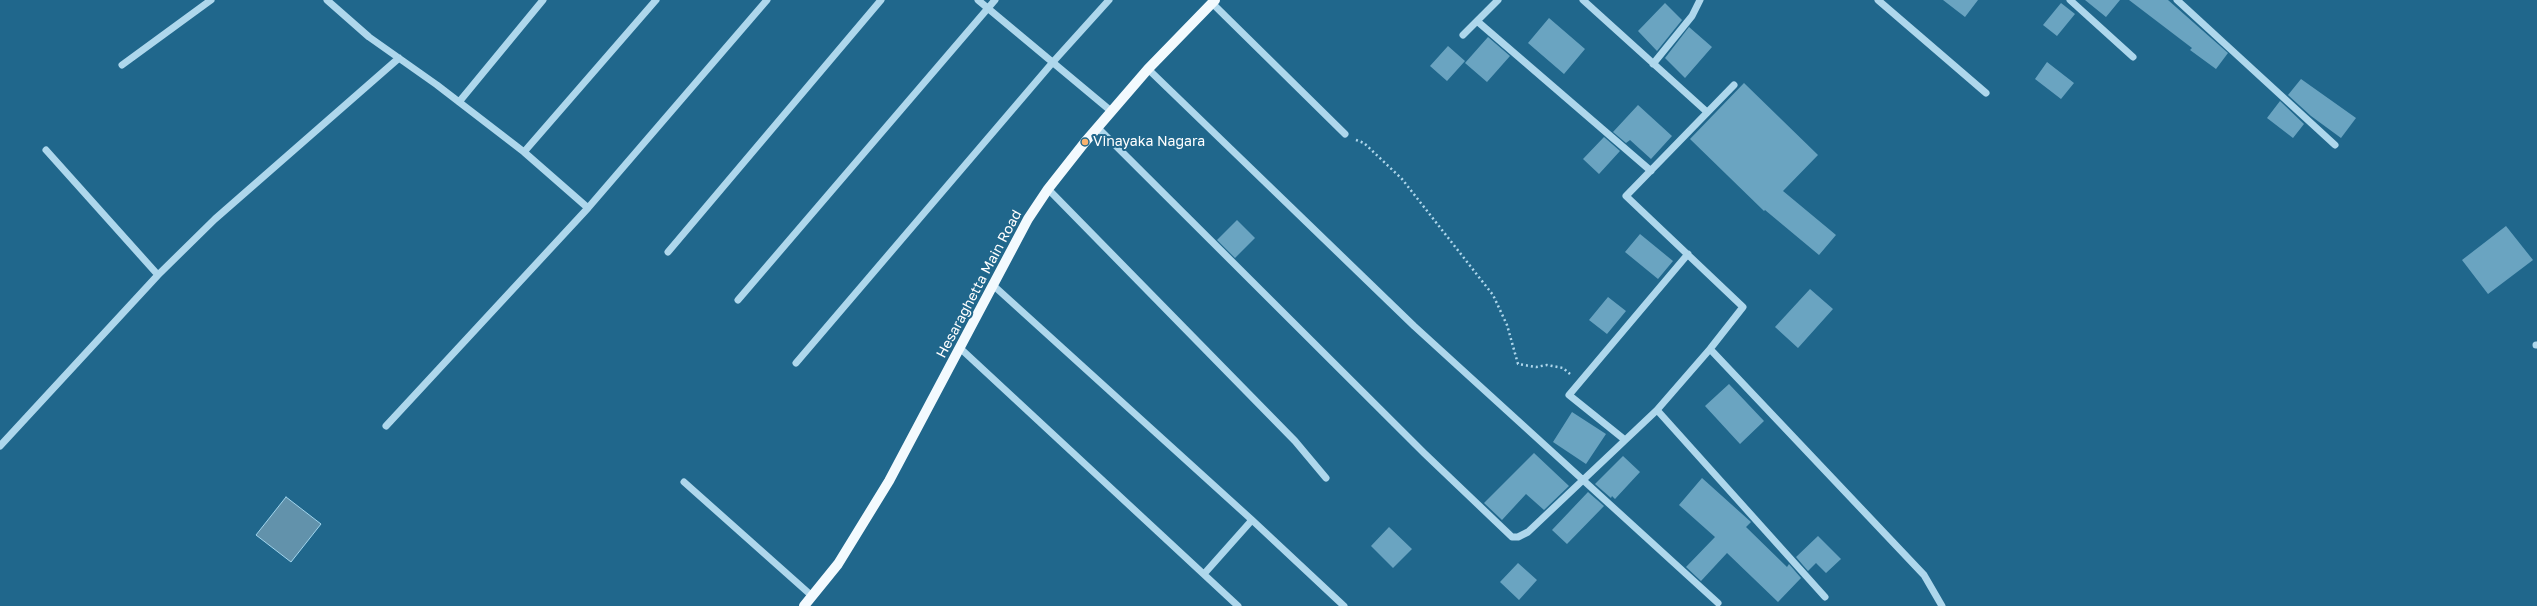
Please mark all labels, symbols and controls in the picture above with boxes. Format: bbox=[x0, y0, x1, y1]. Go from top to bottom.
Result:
place label: Vinayaka Nagara bbox=[1093, 134, 1205, 150]
marker: Vinayaka Nagara bbox=[1080, 137, 1090, 147]
street label: Hesaraghetta Main Road bbox=[933, 207, 1025, 361]

